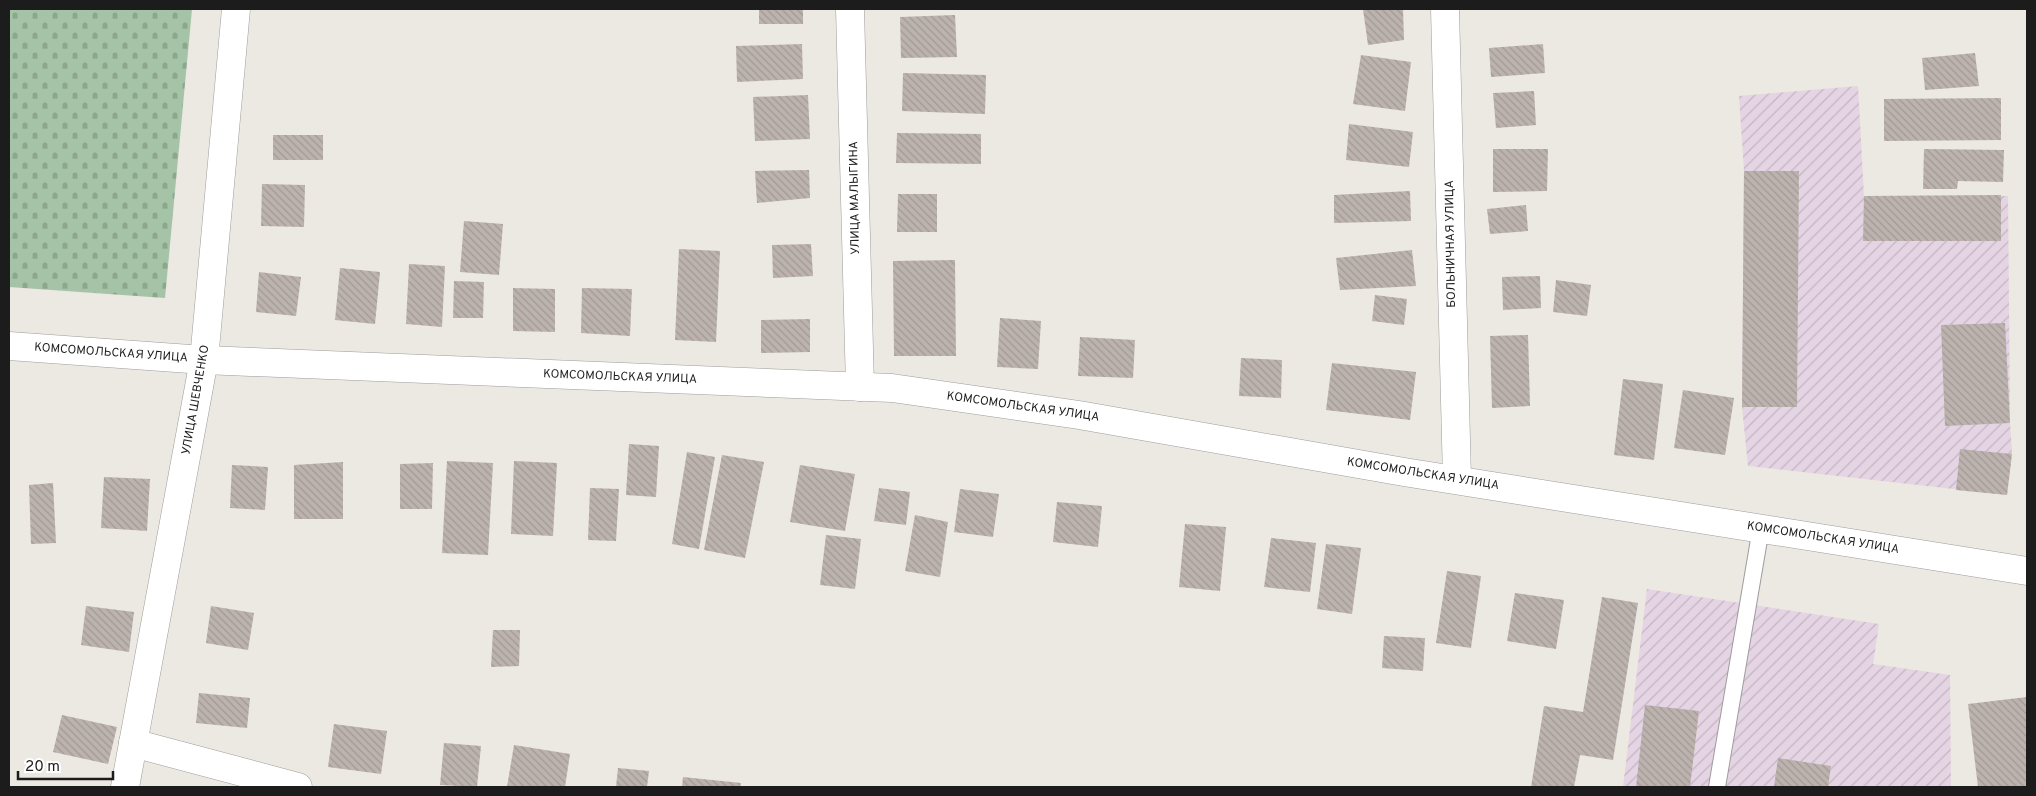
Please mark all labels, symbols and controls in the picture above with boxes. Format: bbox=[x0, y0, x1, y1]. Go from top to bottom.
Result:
street label: УЛИЦА МАЛЫГИНА bbox=[846, 141, 864, 255]
street label: БОЛЬНИЧНАЯ УЛИЦА bbox=[1442, 180, 1460, 308]
street label: КОМСОМОЛЬСКАЯ УЛИЦА bbox=[34, 340, 188, 366]
street label: УЛИЦА ШЕВЧЕНКО bbox=[178, 344, 214, 456]
street label: КОМСОМОЛЬСКАЯ УЛИЦА bbox=[543, 366, 697, 388]
street label: КОМСОМОЛЬСКАЯ УЛИЦА bbox=[946, 388, 1100, 426]
street label: КОМСОМОЛЬСКАЯ УЛИЦА bbox=[1346, 454, 1500, 494]
street label: КОМСОМОЛЬСКАЯ УЛИЦА bbox=[1746, 518, 1900, 558]
scale bar bbox=[18, 748, 112, 780]
text: 20 m bbox=[25, 758, 60, 777]

